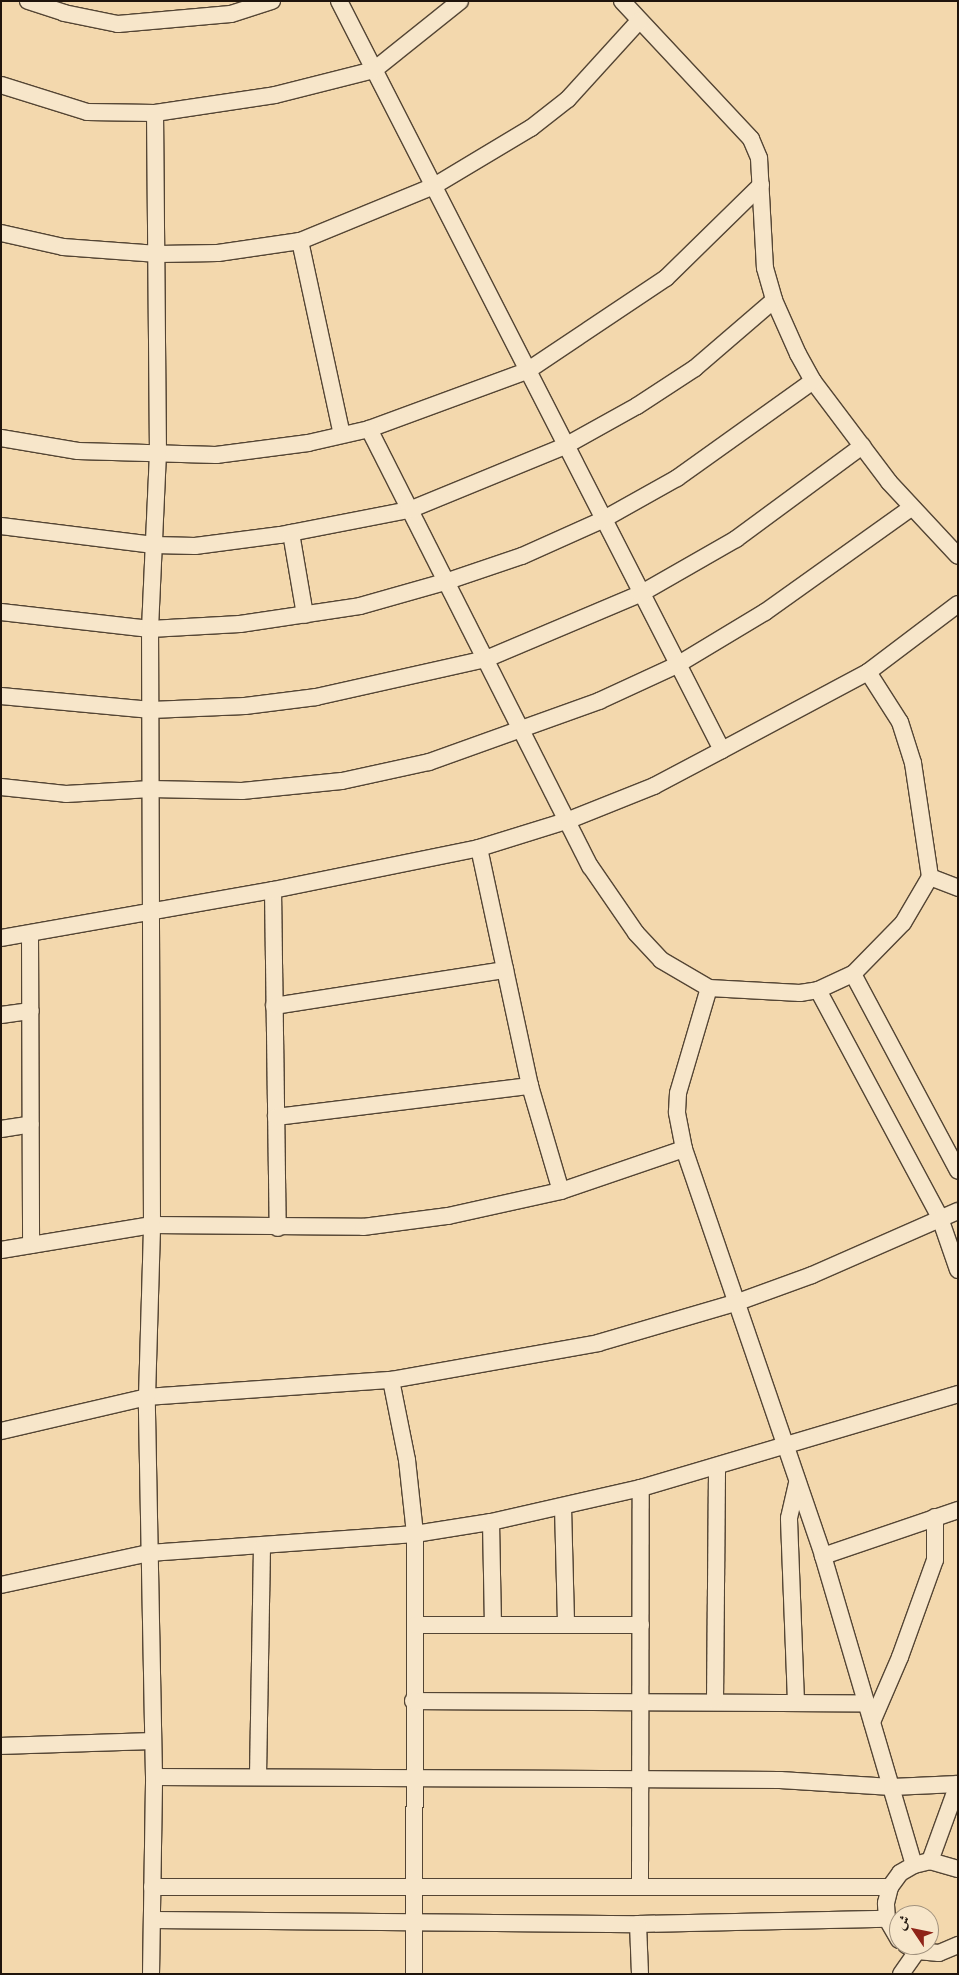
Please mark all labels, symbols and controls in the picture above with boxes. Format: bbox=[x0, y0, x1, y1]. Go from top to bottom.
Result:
north arrow bbox=[889, 1905, 939, 1955]
text: ش bbox=[891, 1911, 914, 1933]

